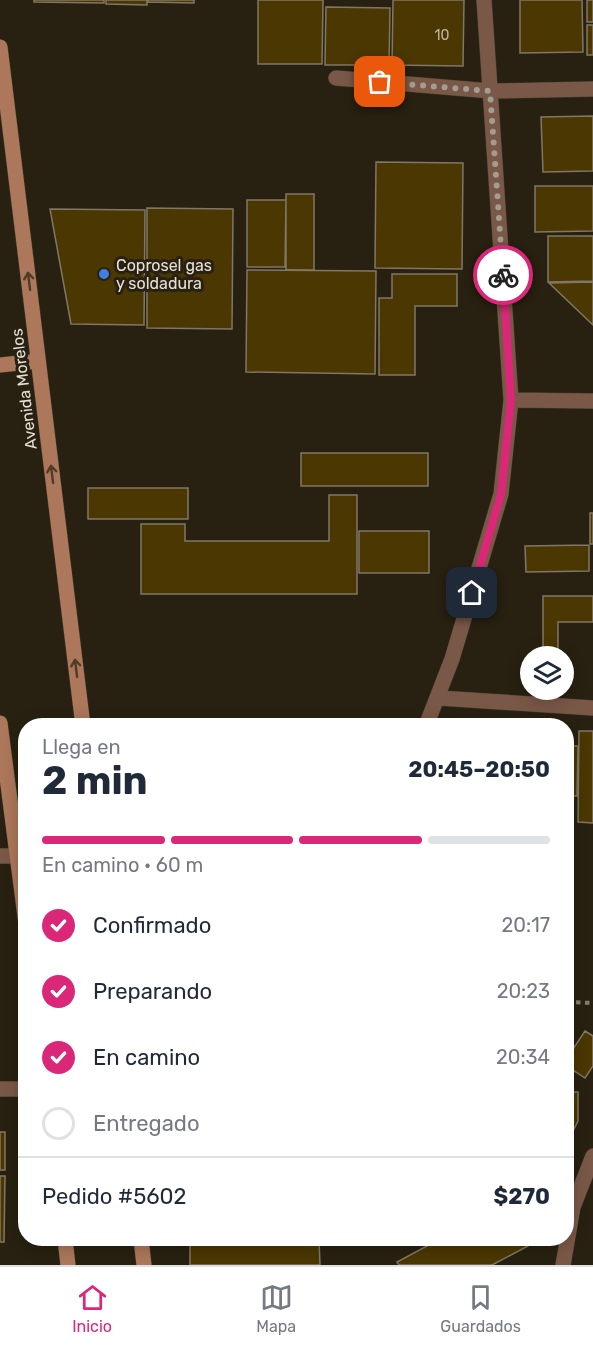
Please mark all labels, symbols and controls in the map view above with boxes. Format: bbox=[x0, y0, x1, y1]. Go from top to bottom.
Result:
house number: 10 bbox=[435, 27, 450, 44]
pin bbox=[354, 56, 405, 107]
icon: bag bbox=[363, 65, 396, 98]
courier bbox=[473, 245, 533, 305]
place label: Coprosel gas y soldadura bbox=[116, 256, 212, 293]
icon: bike bbox=[487, 259, 520, 292]
marker: Coprosel gas y soldadura bbox=[97, 267, 111, 281]
one-way arrow bbox=[23, 271, 34, 291]
street label: Avenida Morelos bbox=[7, 327, 41, 451]
one-way arrow bbox=[47, 465, 58, 485]
pin bbox=[446, 567, 497, 618]
icon: home bbox=[455, 576, 488, 609]
map controls bbox=[520, 646, 574, 700]
button: layers bbox=[520, 646, 574, 700]
one-way arrow bbox=[70, 659, 81, 678]
text: Llega en bbox=[42, 735, 121, 759]
text: 20:45–20:50 bbox=[408, 756, 550, 783]
text: 2 min bbox=[42, 758, 148, 804]
text: En camino · 60 m bbox=[42, 853, 203, 877]
icon: check bbox=[42, 909, 75, 942]
text: Confirmado bbox=[93, 912, 211, 939]
text: 20:17 bbox=[502, 913, 550, 937]
icon: check bbox=[42, 975, 75, 1008]
text: Preparando bbox=[93, 978, 212, 1005]
text: 20:23 bbox=[497, 979, 550, 1003]
icon: check bbox=[42, 1041, 75, 1074]
text: En camino bbox=[93, 1044, 200, 1071]
text: 20:34 bbox=[496, 1045, 550, 1069]
text: Entregado bbox=[93, 1110, 200, 1137]
text: Pedido #5602 bbox=[42, 1183, 186, 1210]
text: $270 bbox=[493, 1183, 550, 1210]
tab: Inicio bbox=[72, 1281, 112, 1336]
tab: Mapa bbox=[256, 1281, 296, 1336]
tab: Guardados bbox=[440, 1281, 521, 1336]

